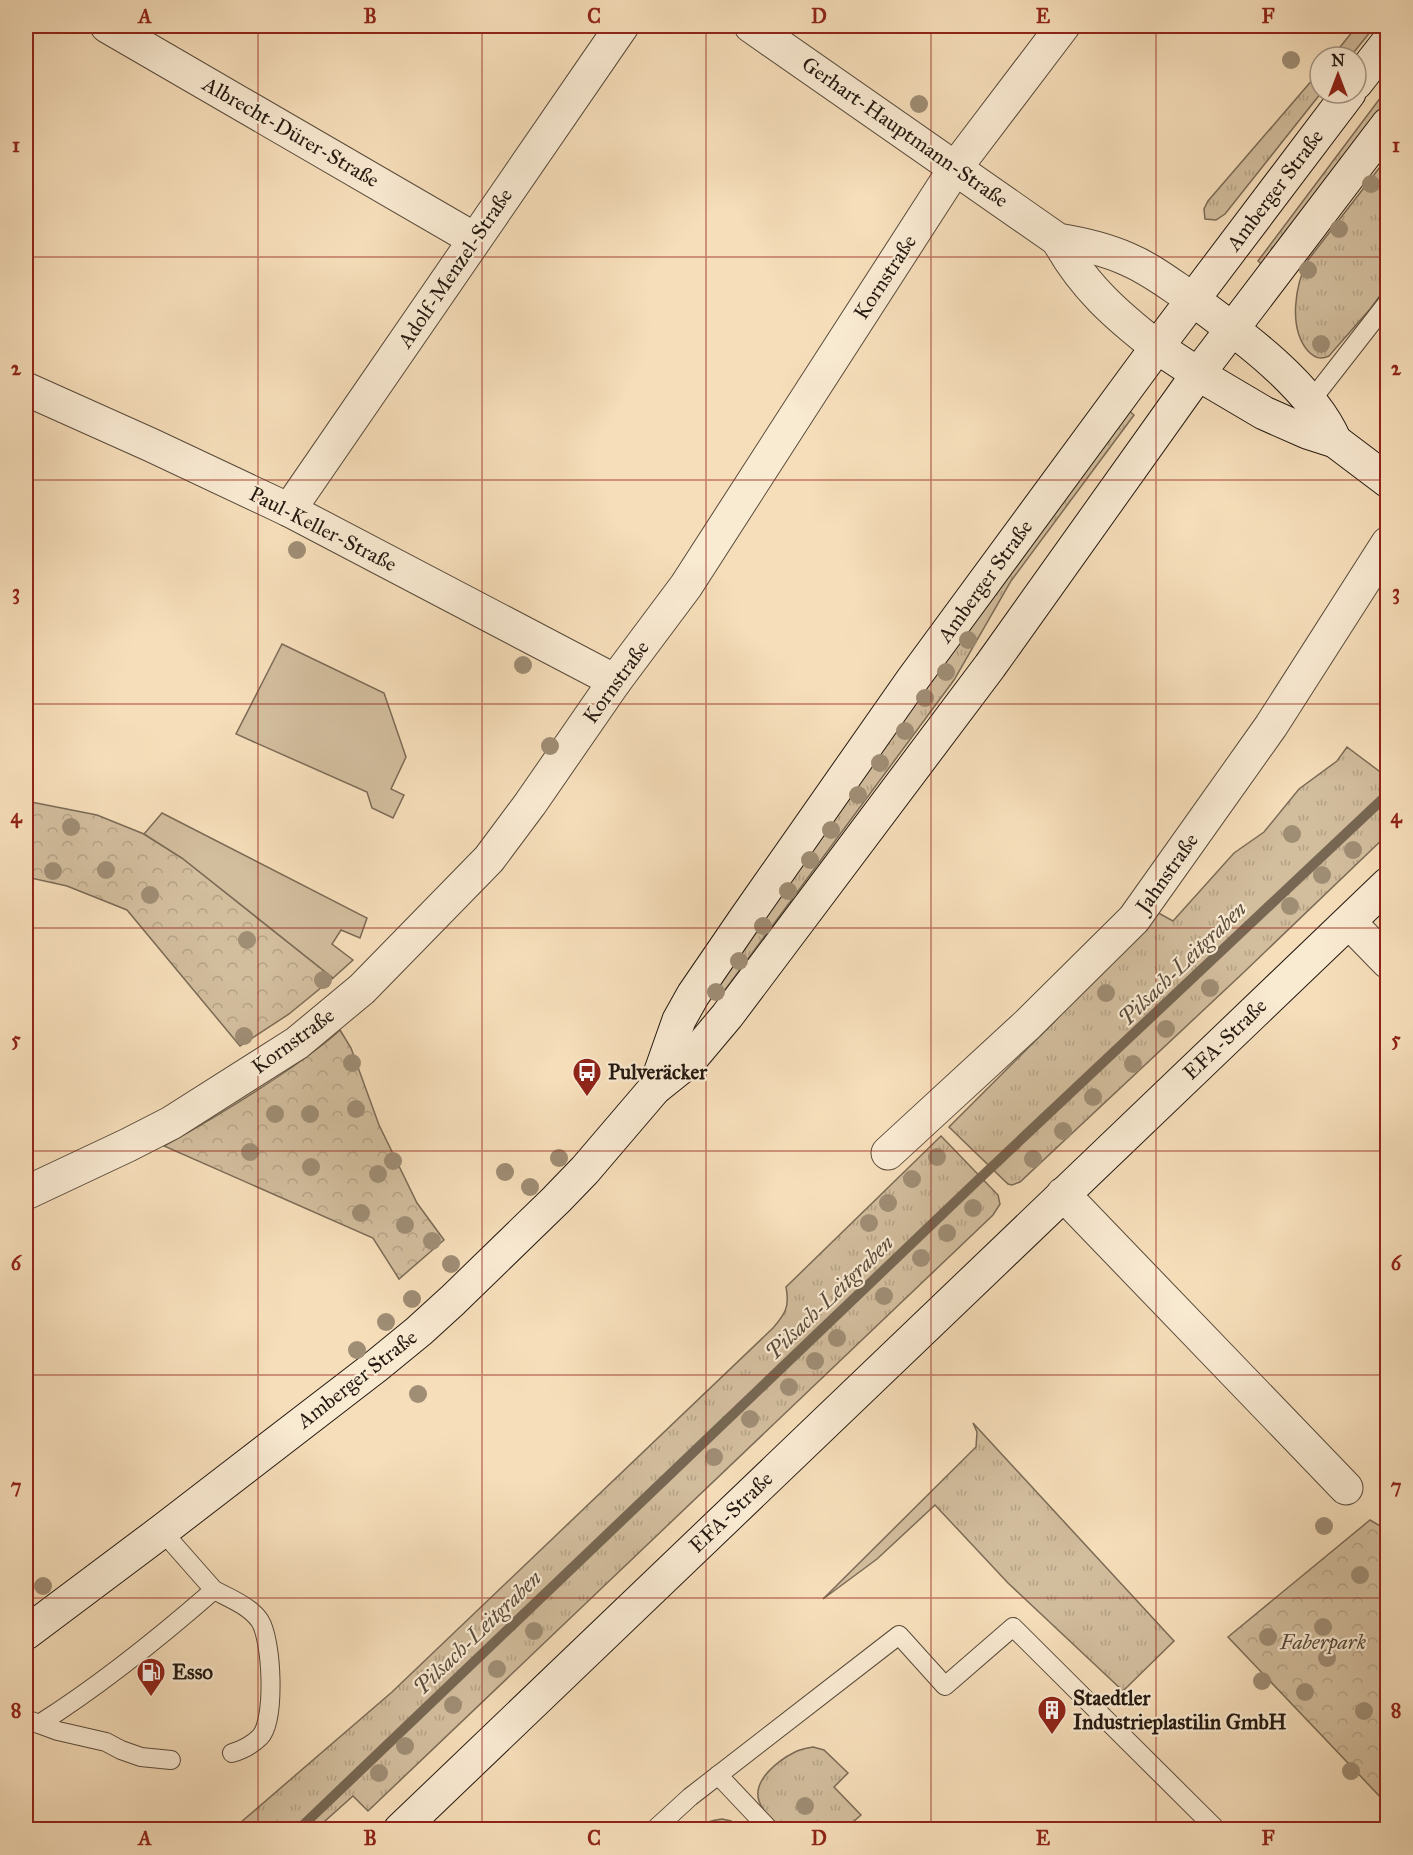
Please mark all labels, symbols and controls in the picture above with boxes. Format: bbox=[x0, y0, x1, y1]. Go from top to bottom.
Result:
text: A bbox=[136, 4, 152, 28]
text: B bbox=[363, 4, 377, 28]
text: C bbox=[587, 4, 601, 28]
text: D bbox=[811, 4, 827, 28]
text: E bbox=[1036, 4, 1051, 28]
text: F bbox=[1261, 4, 1275, 28]
north arrow bbox=[1308, 45, 1368, 105]
street label: Gerhart-Hauptmann-Straße bbox=[797, 51, 1013, 213]
text: N bbox=[1331, 51, 1345, 70]
street label: Albrecht-Dürer-Straße bbox=[197, 70, 384, 193]
street label: Amberger Straße bbox=[1220, 124, 1329, 257]
text: 1 bbox=[12, 133, 20, 157]
text: 1 bbox=[1392, 133, 1400, 157]
street label: Adolf-Menzel-Straße bbox=[391, 183, 518, 354]
street label: Kornstraße bbox=[848, 229, 922, 324]
text: 2 bbox=[11, 356, 22, 380]
text: 2 bbox=[1391, 356, 1402, 380]
street label: Paul-Keller-Straße bbox=[245, 481, 401, 577]
street label: Amberger Straße bbox=[931, 514, 1038, 648]
text: 3 bbox=[12, 580, 20, 605]
text: 3 bbox=[1392, 580, 1400, 605]
street label: Kornstraße bbox=[577, 635, 655, 728]
text: 4 bbox=[10, 804, 22, 829]
text: 4 bbox=[1390, 804, 1402, 829]
street label: Jahnstraße bbox=[1129, 828, 1204, 920]
water label: Pilsach-Leitgraben bbox=[1113, 895, 1252, 1031]
street label: EFA-Straße bbox=[1178, 993, 1272, 1085]
street label: Kornstraße bbox=[247, 1002, 340, 1080]
text: 5 bbox=[11, 1027, 21, 1051]
text: 5 bbox=[1391, 1027, 1401, 1051]
bus stop icon: Pulveräcker bbox=[571, 1056, 603, 1098]
place label: Pulveräcker bbox=[608, 1059, 708, 1085]
water label: Pilsach-Leitgraben bbox=[760, 1229, 899, 1365]
text: 6 bbox=[11, 1251, 23, 1275]
text: 6 bbox=[1391, 1251, 1403, 1275]
street label: Amberger Straße bbox=[291, 1324, 422, 1435]
street label: EFA-Straße bbox=[684, 1466, 778, 1558]
text: 7 bbox=[11, 1474, 22, 1498]
text: 7 bbox=[1391, 1474, 1402, 1498]
water label: Pilsach-Leitgraben bbox=[408, 1564, 547, 1700]
park label: Faberpark bbox=[1279, 1629, 1367, 1655]
fuel station icon: Esso bbox=[135, 1656, 167, 1698]
place label: Esso bbox=[172, 1659, 213, 1685]
place label: Staedtler Industrieplastilin GmbH bbox=[1073, 1685, 1287, 1735]
building icon: Staedtler Industrieplastilin GmbH bbox=[1036, 1694, 1068, 1736]
text: 8 bbox=[11, 1698, 21, 1722]
text: 8 bbox=[1391, 1698, 1401, 1722]
text: A bbox=[136, 1826, 152, 1850]
text: B bbox=[363, 1826, 377, 1850]
text: C bbox=[587, 1826, 601, 1850]
text: D bbox=[811, 1826, 827, 1850]
text: E bbox=[1036, 1826, 1051, 1850]
text: F bbox=[1261, 1826, 1275, 1850]

